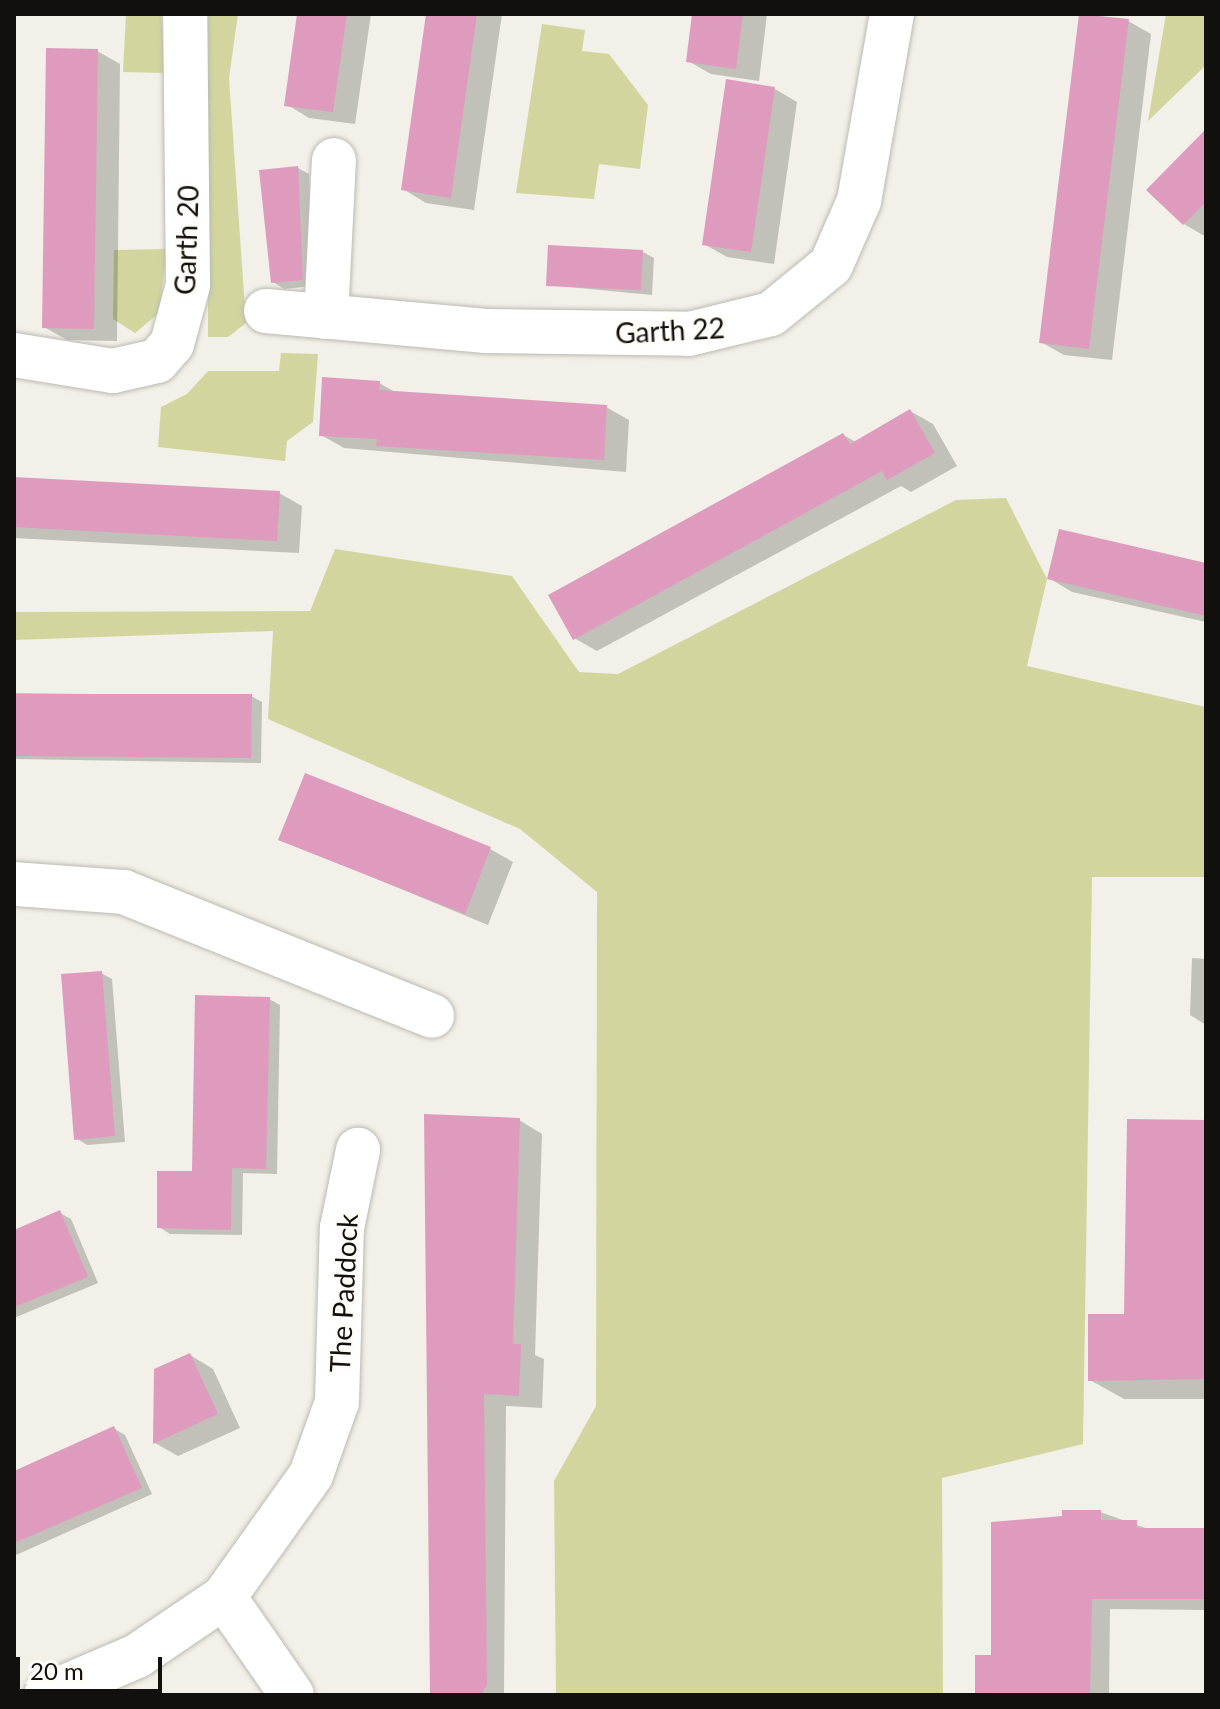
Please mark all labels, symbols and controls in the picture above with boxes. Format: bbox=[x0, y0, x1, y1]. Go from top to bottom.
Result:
street label: Garth 20 bbox=[167, 185, 205, 295]
street label: Garth 22 bbox=[614, 310, 726, 350]
street label: The Paddock bbox=[322, 1213, 364, 1373]
scale bar bbox=[20, 1641, 166, 1691]
text: 20 m bbox=[30, 1656, 84, 1685]

